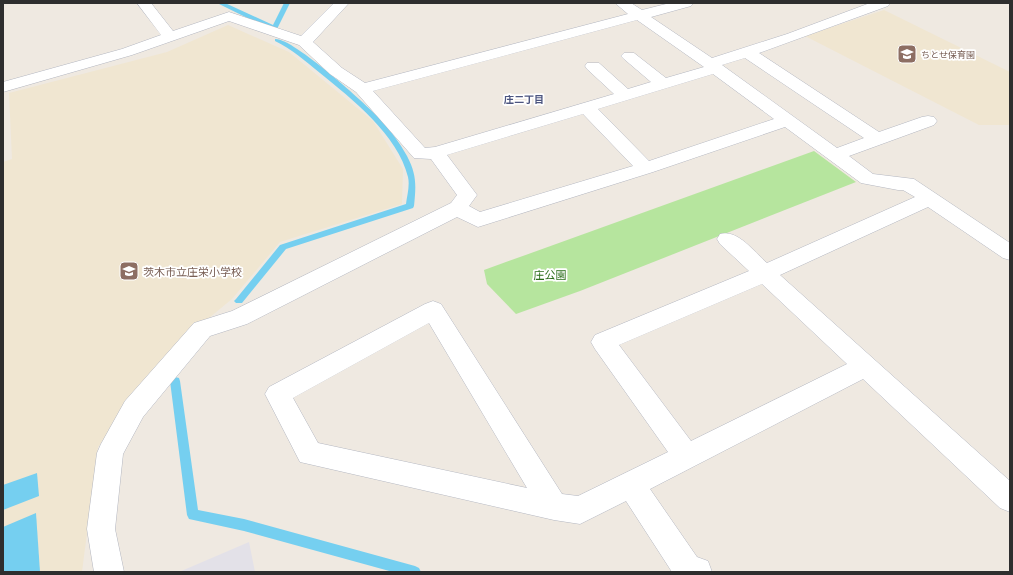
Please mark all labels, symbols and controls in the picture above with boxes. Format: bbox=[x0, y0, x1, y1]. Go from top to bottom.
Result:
school or university icon: ちとせ保育園 bbox=[896, 43, 918, 65]
place label: ちとせ保育園 bbox=[921, 48, 975, 61]
district label: 庄二丁目 bbox=[503, 92, 544, 106]
school or university icon: 茨木市立庄栄小学校 bbox=[118, 260, 140, 282]
place label: 茨木市立庄栄小学校 bbox=[143, 264, 242, 279]
park label: 庄公園 bbox=[534, 267, 567, 282]

